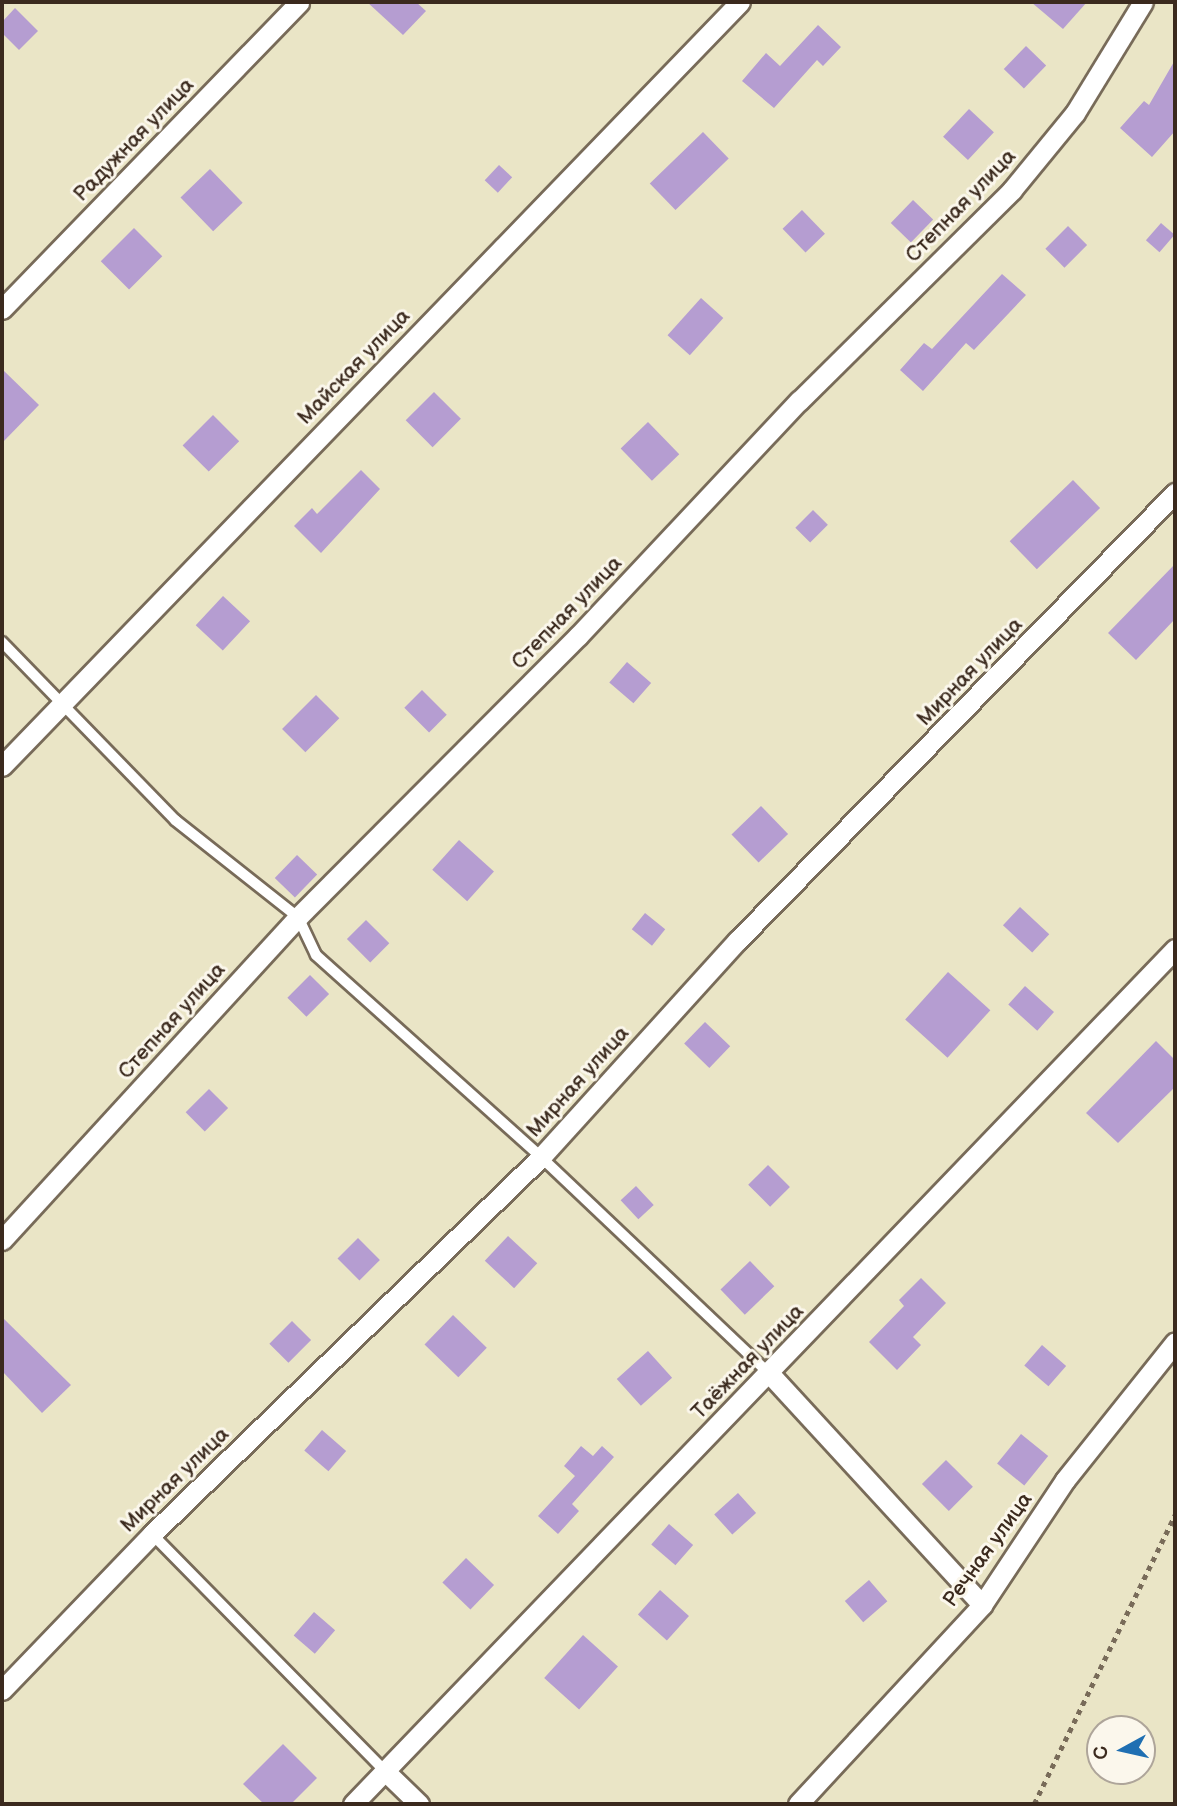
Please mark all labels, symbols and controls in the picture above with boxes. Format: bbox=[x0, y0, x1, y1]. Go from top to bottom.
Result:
street label: Радужная улица bbox=[69, 73, 199, 207]
street label: Степная улица bbox=[901, 144, 1021, 268]
street label: Майская улица bbox=[293, 304, 415, 430]
street label: Степная улица bbox=[507, 551, 627, 675]
street label: Мирная улица bbox=[912, 613, 1028, 731]
street label: Степная улица bbox=[113, 958, 231, 1084]
street label: Мирная улица bbox=[522, 1021, 634, 1143]
street label: Таёжная улица bbox=[687, 1299, 809, 1425]
street label: Мирная улица bbox=[116, 1422, 234, 1538]
street label: Речная улица bbox=[938, 1488, 1038, 1612]
north arrow bbox=[1086, 1715, 1156, 1785]
text: С bbox=[1089, 1745, 1114, 1761]

